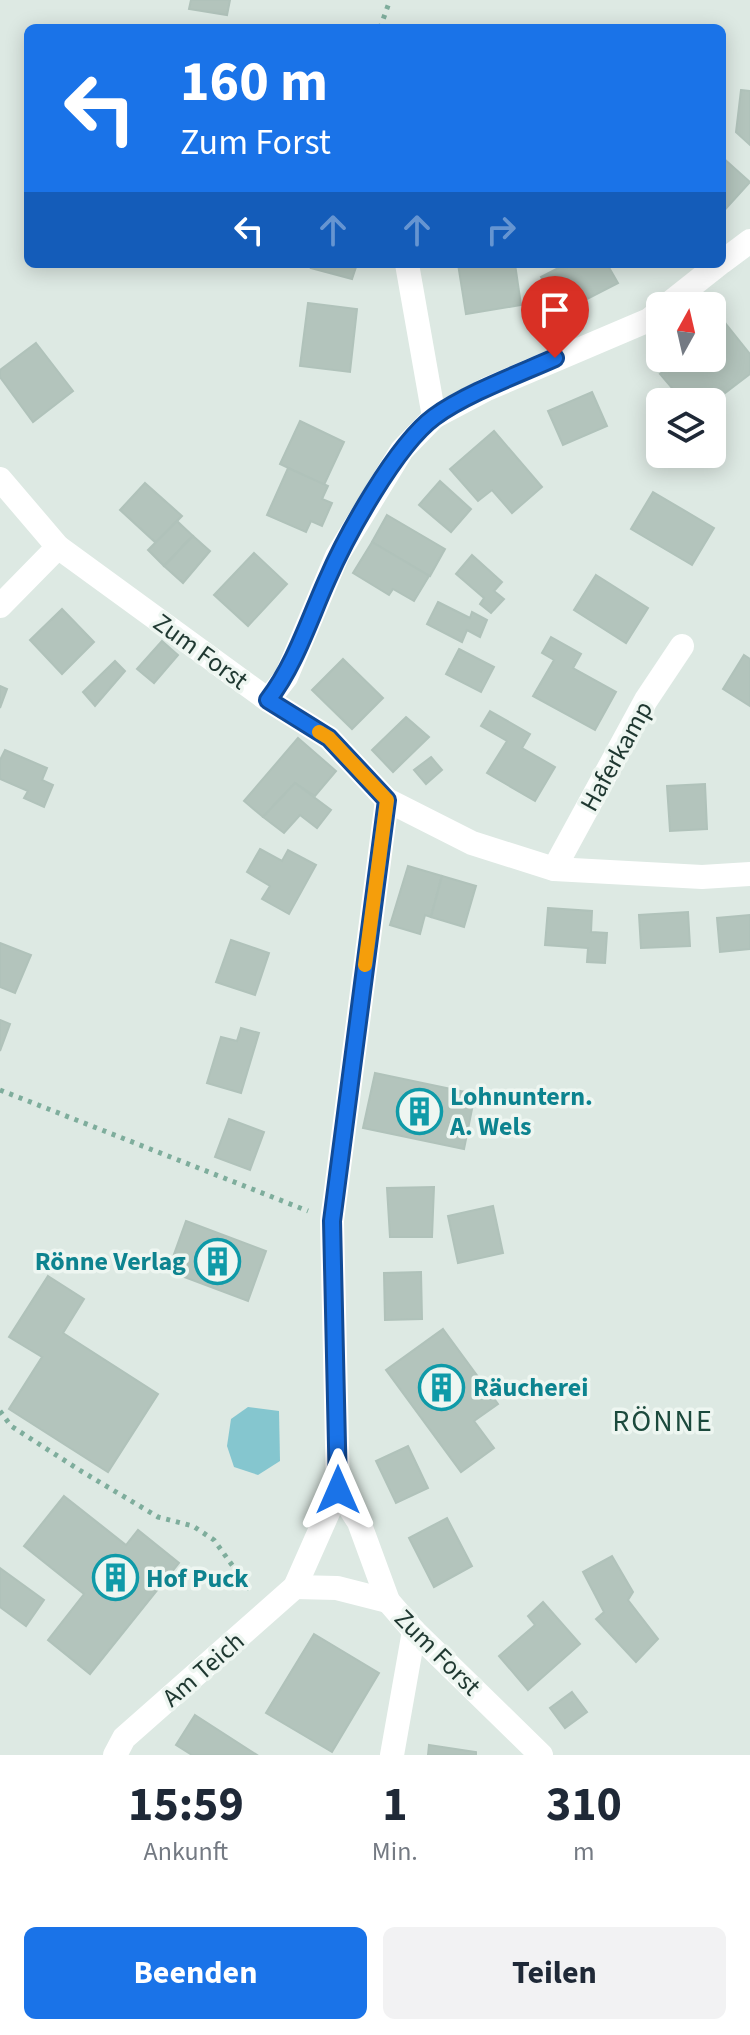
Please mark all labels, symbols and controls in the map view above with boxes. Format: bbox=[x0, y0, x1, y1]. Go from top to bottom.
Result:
text: 160 m bbox=[180, 43, 328, 122]
icon: left bbox=[48, 56, 152, 160]
text: Zum Forst bbox=[180, 117, 331, 168]
icon: left bbox=[227, 208, 271, 252]
icon: ahead bbox=[311, 208, 355, 252]
icon: ahead bbox=[395, 208, 439, 252]
icon: right bbox=[479, 208, 523, 252]
pin bbox=[521, 276, 589, 358]
icon: arrive bbox=[533, 288, 577, 332]
north arrow bbox=[646, 292, 726, 372]
map controls bbox=[646, 292, 726, 468]
button: layers bbox=[646, 388, 726, 468]
street label: Zum Forst bbox=[146, 604, 256, 699]
street label: Haferkamp bbox=[571, 694, 662, 818]
place label: Lohnuntern. A. Wels bbox=[449, 1078, 593, 1145]
building icon: Lohnuntern. A. Wels bbox=[395, 1087, 443, 1135]
building icon: Rönne Verlag bbox=[193, 1237, 241, 1285]
place label: Rönne Verlag bbox=[35, 1243, 186, 1280]
building icon: Räucherei bbox=[418, 1363, 466, 1411]
place label: Räucherei bbox=[473, 1369, 588, 1406]
district label: RÖNNE bbox=[612, 1400, 714, 1443]
position arrow bbox=[296, 1448, 380, 1532]
building icon: Hof Puck bbox=[91, 1554, 139, 1602]
place label: Hof Puck bbox=[146, 1560, 249, 1597]
street label: Zum Forst bbox=[386, 1601, 489, 1704]
street label: Am Teich bbox=[154, 1623, 253, 1716]
text: 15:59 bbox=[128, 1771, 244, 1839]
text: 1 bbox=[382, 1771, 408, 1839]
text: 310 bbox=[546, 1771, 622, 1839]
text: Ankunft bbox=[144, 1833, 228, 1870]
text: Min. bbox=[372, 1833, 418, 1870]
text: m bbox=[573, 1833, 595, 1870]
button: Beenden bbox=[24, 1927, 367, 2019]
button: Teilen bbox=[383, 1927, 726, 2019]

